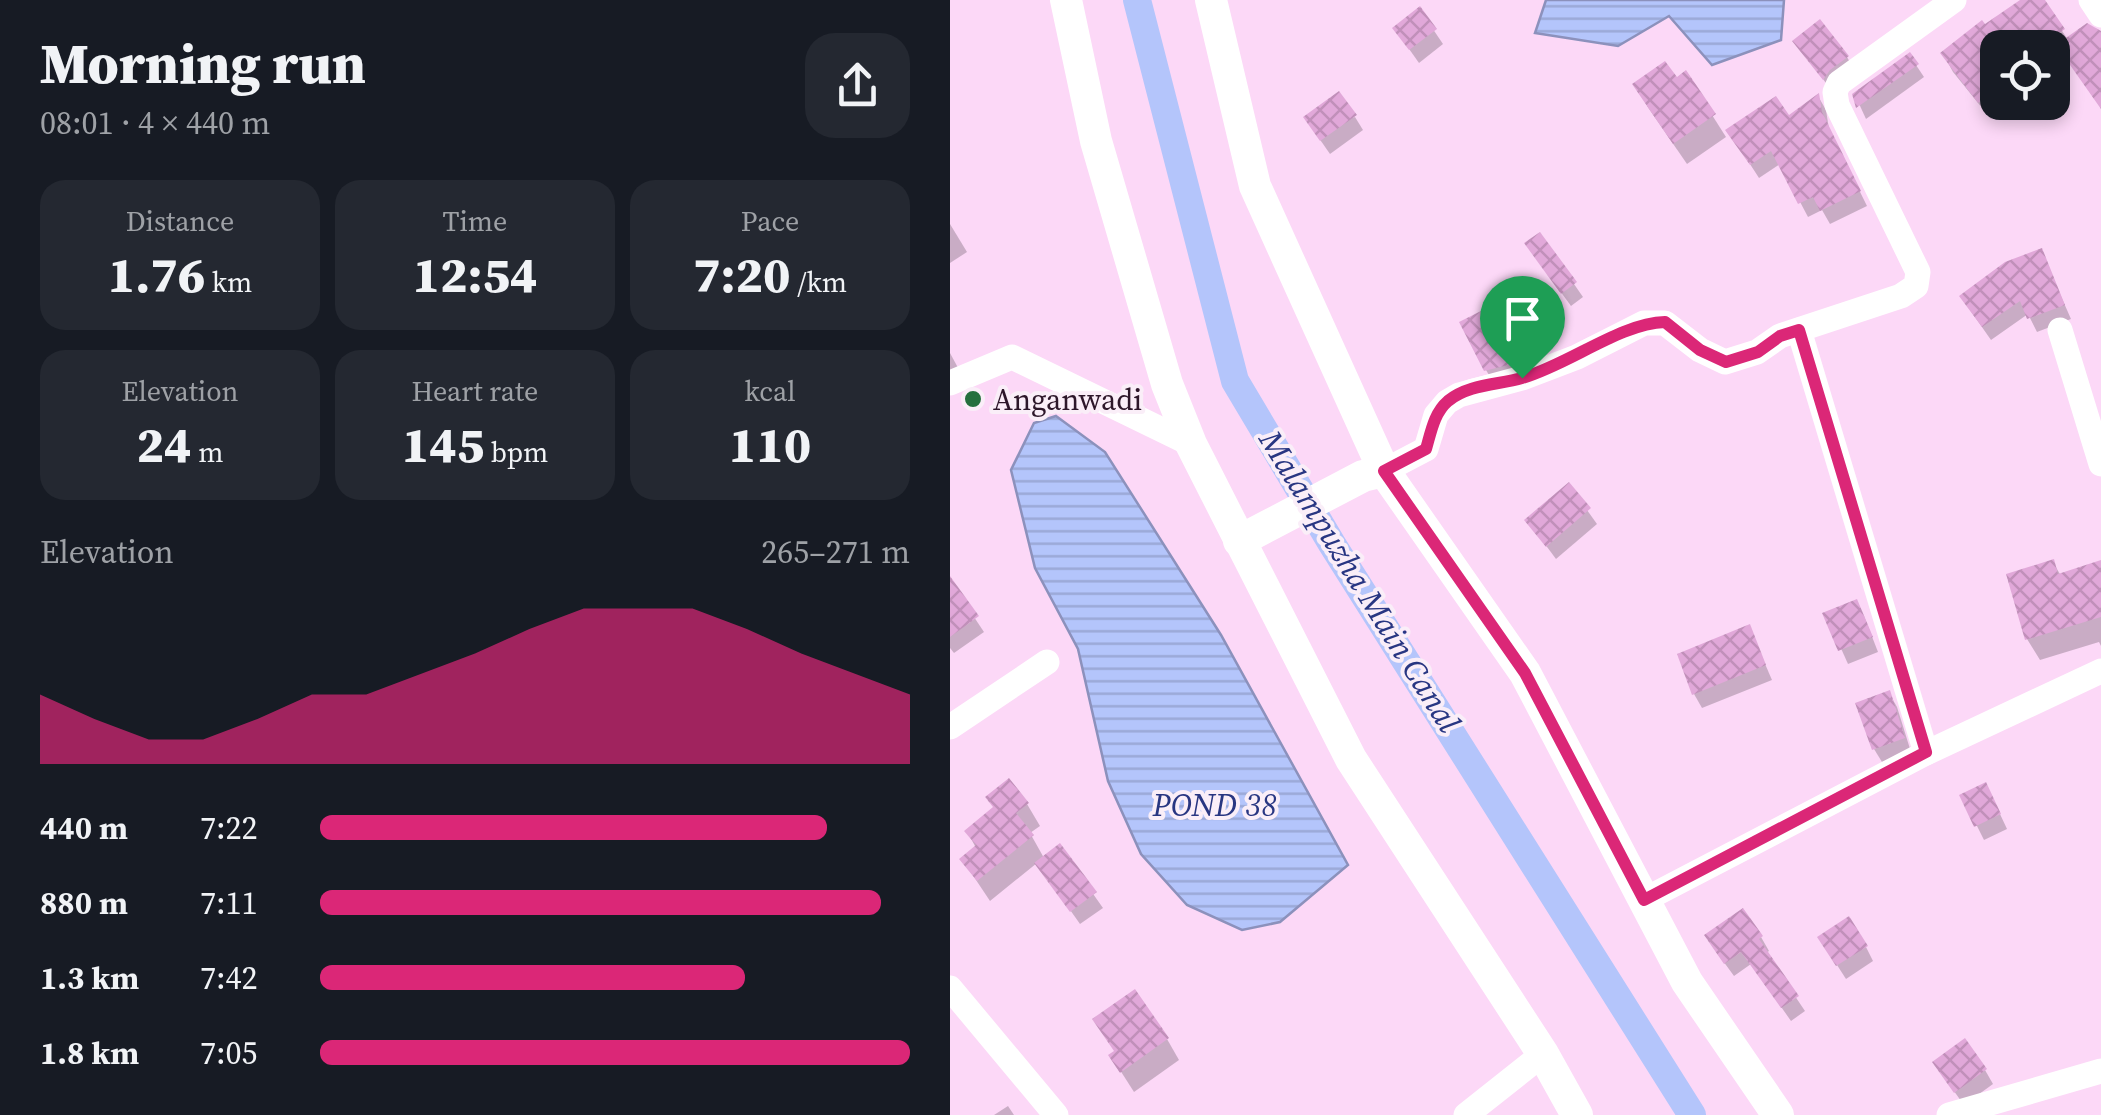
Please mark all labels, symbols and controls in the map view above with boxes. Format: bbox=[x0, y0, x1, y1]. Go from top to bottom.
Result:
text: Morning run bbox=[40, 26, 366, 101]
map controls bbox=[1980, 30, 2070, 120]
button: locate bbox=[1980, 30, 2070, 120]
button: share bbox=[805, 33, 910, 138]
text: 08:01 · 4 × 440 m bbox=[40, 101, 270, 145]
text: Distance bbox=[126, 202, 234, 240]
text: Time bbox=[443, 202, 507, 240]
text: Pace bbox=[741, 202, 799, 240]
text: 1.76 bbox=[108, 240, 205, 309]
text: 12:54 bbox=[412, 240, 538, 309]
text: 7:20 bbox=[693, 240, 791, 309]
text: km bbox=[205, 263, 252, 301]
text: /km bbox=[791, 263, 847, 301]
pin bbox=[1480, 276, 1565, 379]
icon: arrive bbox=[1495, 291, 1550, 346]
text: Elevation bbox=[122, 372, 238, 410]
text: Heart rate bbox=[412, 372, 538, 410]
text: kcal bbox=[744, 372, 796, 410]
place label: Anganwadi bbox=[993, 379, 1142, 420]
marker: Anganwadi bbox=[962, 388, 984, 410]
text: 24 bbox=[137, 410, 192, 479]
text: 145 bbox=[402, 410, 484, 479]
text: 110 bbox=[729, 410, 811, 479]
water label: Malampuzha Main Canal bbox=[1248, 421, 1471, 741]
text: m bbox=[192, 433, 223, 471]
text: bpm bbox=[484, 433, 548, 471]
text: Elevation bbox=[40, 530, 174, 574]
text: 265–271 m bbox=[761, 530, 910, 574]
water label: POND 38 bbox=[1152, 783, 1277, 827]
text: 440 m bbox=[40, 806, 128, 850]
text: 7:22 bbox=[200, 806, 258, 850]
text: 880 m bbox=[40, 881, 128, 925]
text: 7:11 bbox=[200, 881, 258, 925]
text: 1.3 km bbox=[40, 956, 139, 1000]
text: 7:42 bbox=[200, 956, 258, 1000]
text: 1.8 km bbox=[40, 1031, 139, 1075]
text: 7:05 bbox=[200, 1031, 258, 1075]

